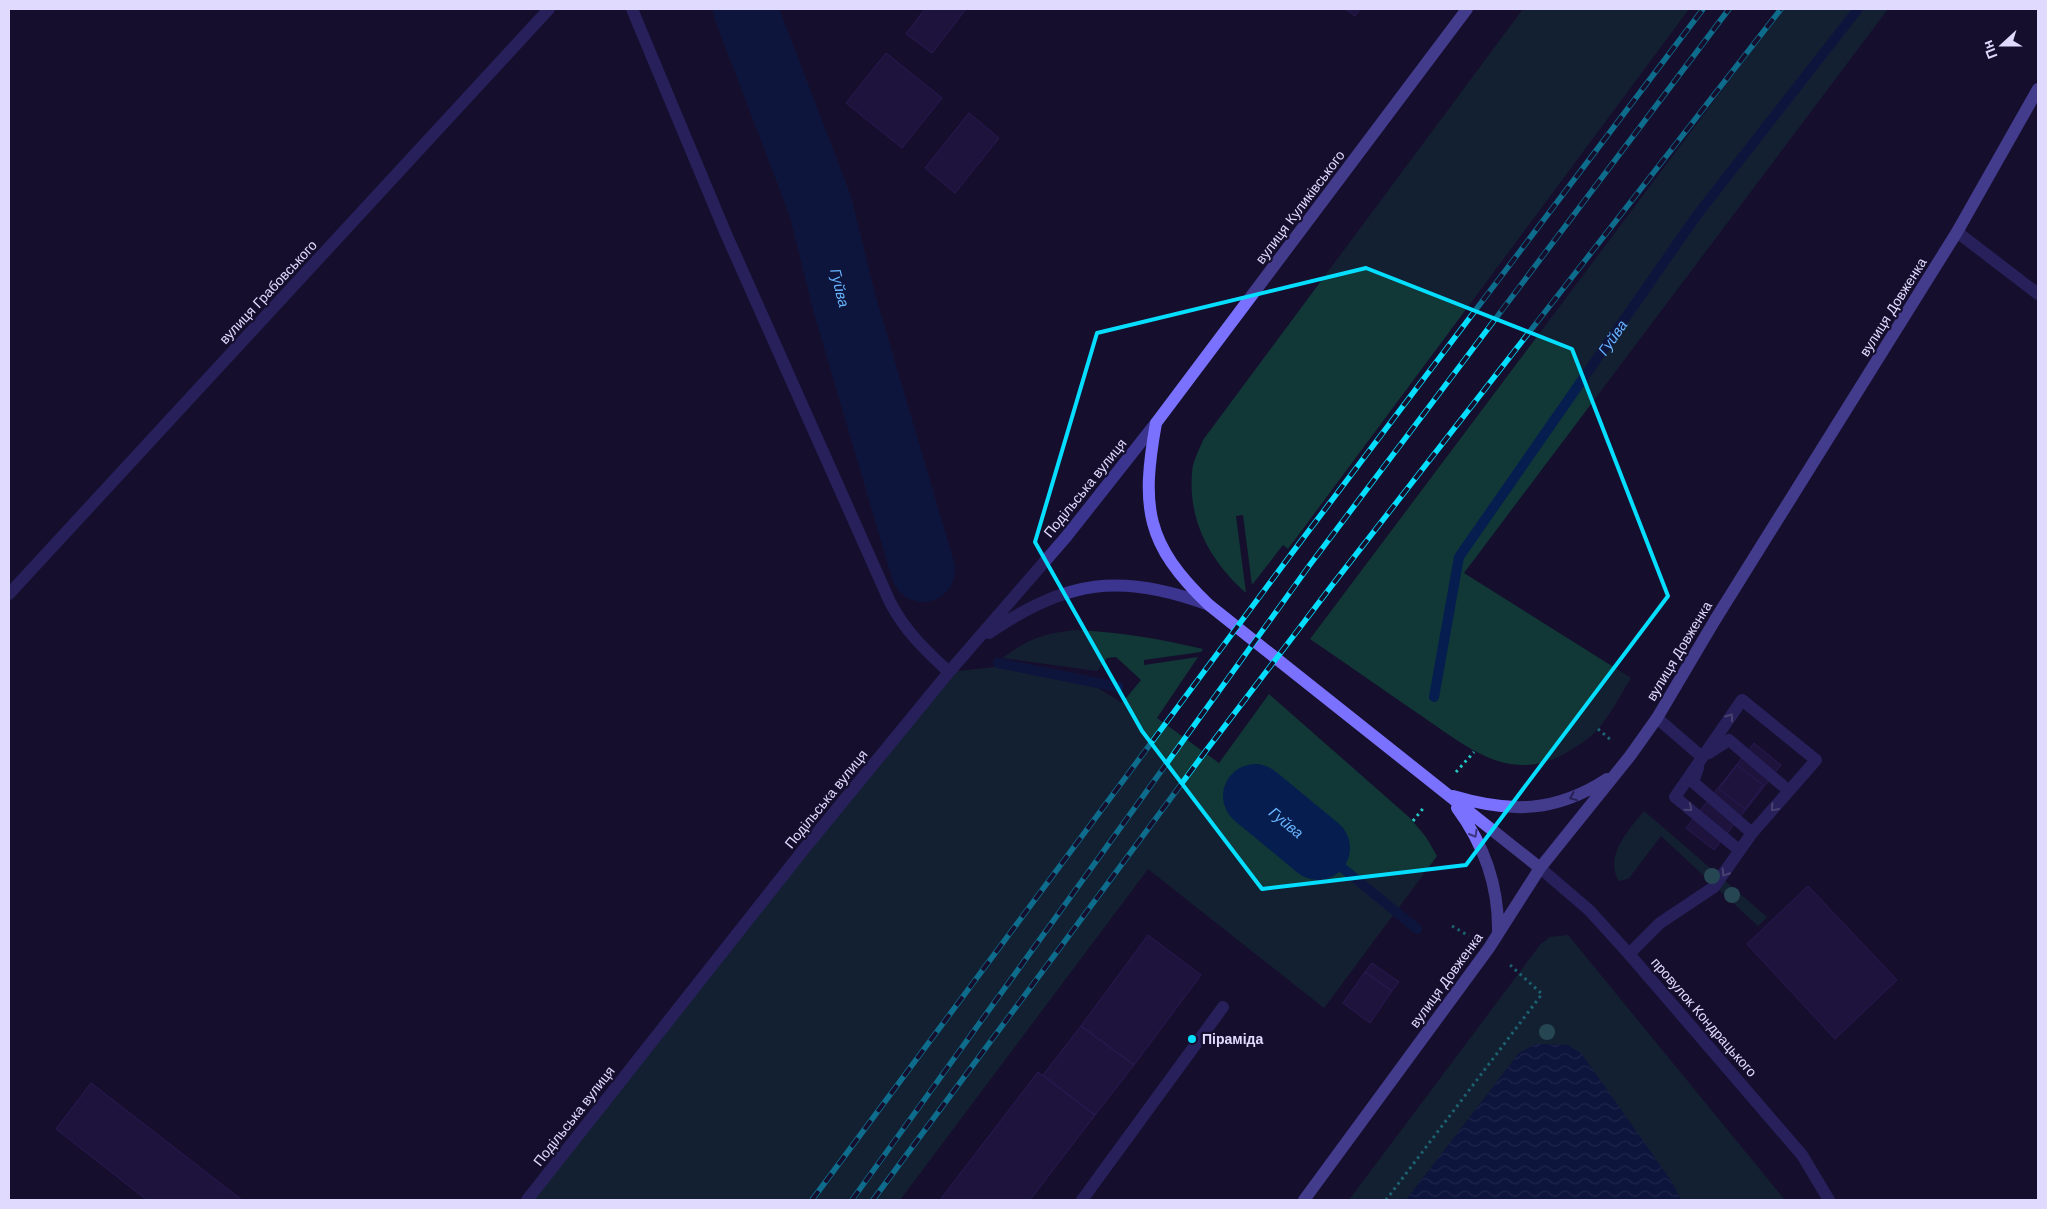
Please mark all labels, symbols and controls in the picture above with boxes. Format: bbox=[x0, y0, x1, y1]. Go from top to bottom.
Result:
north arrow bbox=[1977, 20, 2027, 70]
text: Пн bbox=[1979, 38, 2001, 61]
street label: вулиця Куликівського bbox=[1252, 147, 1348, 267]
street label: вулиця Грабовського bbox=[216, 237, 320, 347]
street label: вулиця Довженка bbox=[1856, 255, 1930, 359]
water label: Гуйва bbox=[827, 267, 854, 309]
water label: Гуйва bbox=[1594, 316, 1630, 358]
street label: Подільська вулиця bbox=[1040, 436, 1130, 540]
street label: вулиця Довженка bbox=[1643, 598, 1715, 704]
one-way arrow bbox=[1724, 713, 1733, 723]
street label: Подільська вулиця bbox=[781, 747, 871, 851]
one-way arrow bbox=[1569, 791, 1578, 801]
water label: Гуйва bbox=[1266, 803, 1307, 841]
one-way arrow bbox=[1683, 803, 1692, 812]
one-way arrow bbox=[1771, 803, 1780, 812]
one-way arrow bbox=[1468, 829, 1478, 838]
one-way arrow bbox=[1721, 868, 1731, 877]
street label: вулиця Довженка bbox=[1406, 929, 1486, 1030]
street label: провулок Кондрацького bbox=[1648, 954, 1760, 1080]
place label: Піраміда bbox=[1202, 1031, 1263, 1047]
marker: Піраміда bbox=[1186, 1033, 1198, 1045]
street label: Подільська вулиця bbox=[530, 1063, 618, 1169]

